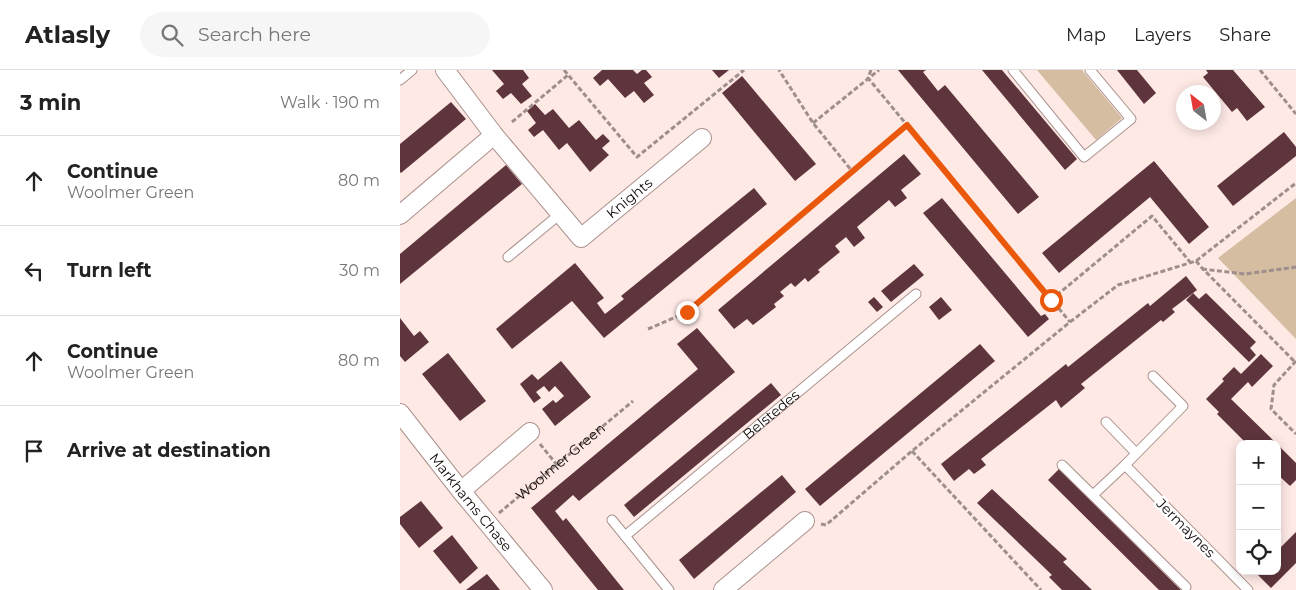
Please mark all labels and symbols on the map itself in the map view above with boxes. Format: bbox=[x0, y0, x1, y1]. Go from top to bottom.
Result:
north arrow bbox=[1176, 85, 1221, 130]
street label: Knights bbox=[603, 174, 656, 222]
route start bbox=[1040, 289, 1063, 312]
route end bbox=[676, 301, 699, 324]
street label: Belstedes bbox=[739, 386, 803, 443]
street label: Woolmer Green bbox=[512, 419, 609, 504]
street label: Markhams Chase bbox=[426, 449, 516, 555]
street label: Jermaynes bbox=[1152, 494, 1219, 561]

